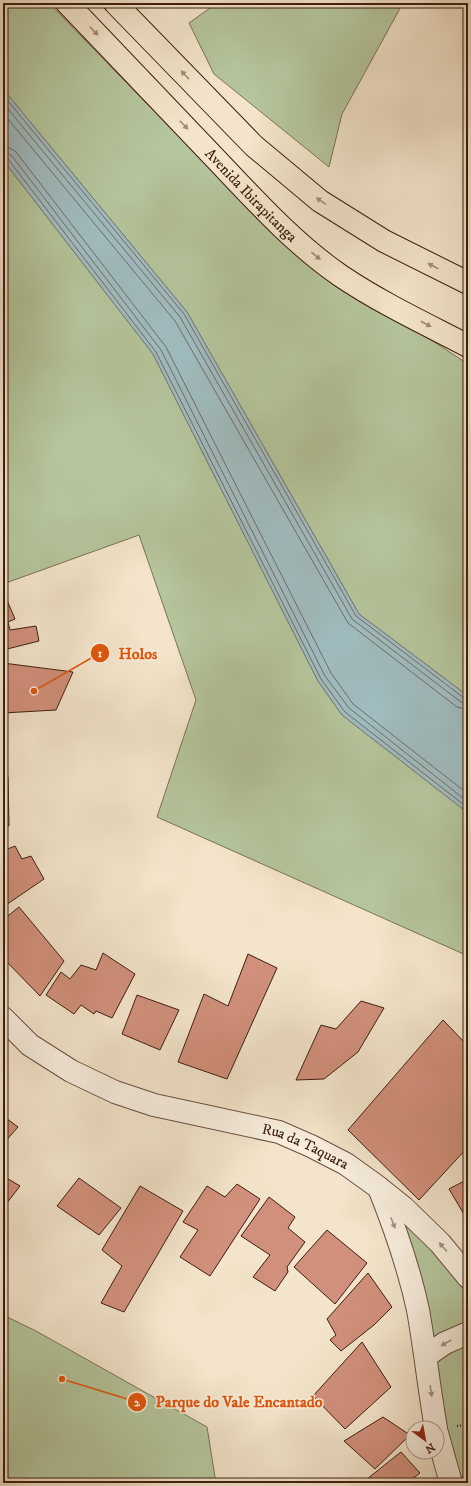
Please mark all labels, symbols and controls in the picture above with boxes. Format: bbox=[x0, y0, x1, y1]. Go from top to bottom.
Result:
one-way arrow bbox=[89, 26, 99, 36]
one-way arrow bbox=[180, 70, 189, 80]
one-way arrow bbox=[179, 121, 188, 130]
street label: Avenida Ibirapitanga bbox=[201, 144, 302, 246]
one-way arrow bbox=[315, 197, 326, 205]
one-way arrow bbox=[310, 252, 321, 261]
one-way arrow bbox=[427, 262, 439, 269]
one-way arrow bbox=[421, 321, 432, 327]
callout: Holos bbox=[90, 639, 165, 667]
text: Holos bbox=[119, 644, 158, 664]
text: 1 bbox=[98, 646, 103, 661]
street label: Rua da Taquara bbox=[260, 1119, 353, 1174]
one-way arrow bbox=[390, 1218, 396, 1230]
one-way arrow bbox=[439, 1242, 448, 1251]
one-way arrow bbox=[440, 1339, 452, 1346]
one-way arrow bbox=[427, 1385, 434, 1397]
callout: Parque do Vale Encantado bbox=[127, 1388, 330, 1416]
text: Parque do Vale Encantado bbox=[156, 1392, 323, 1413]
text: 2 bbox=[134, 1395, 141, 1410]
north arrow bbox=[405, 1420, 445, 1460]
text: N bbox=[422, 1439, 437, 1456]

